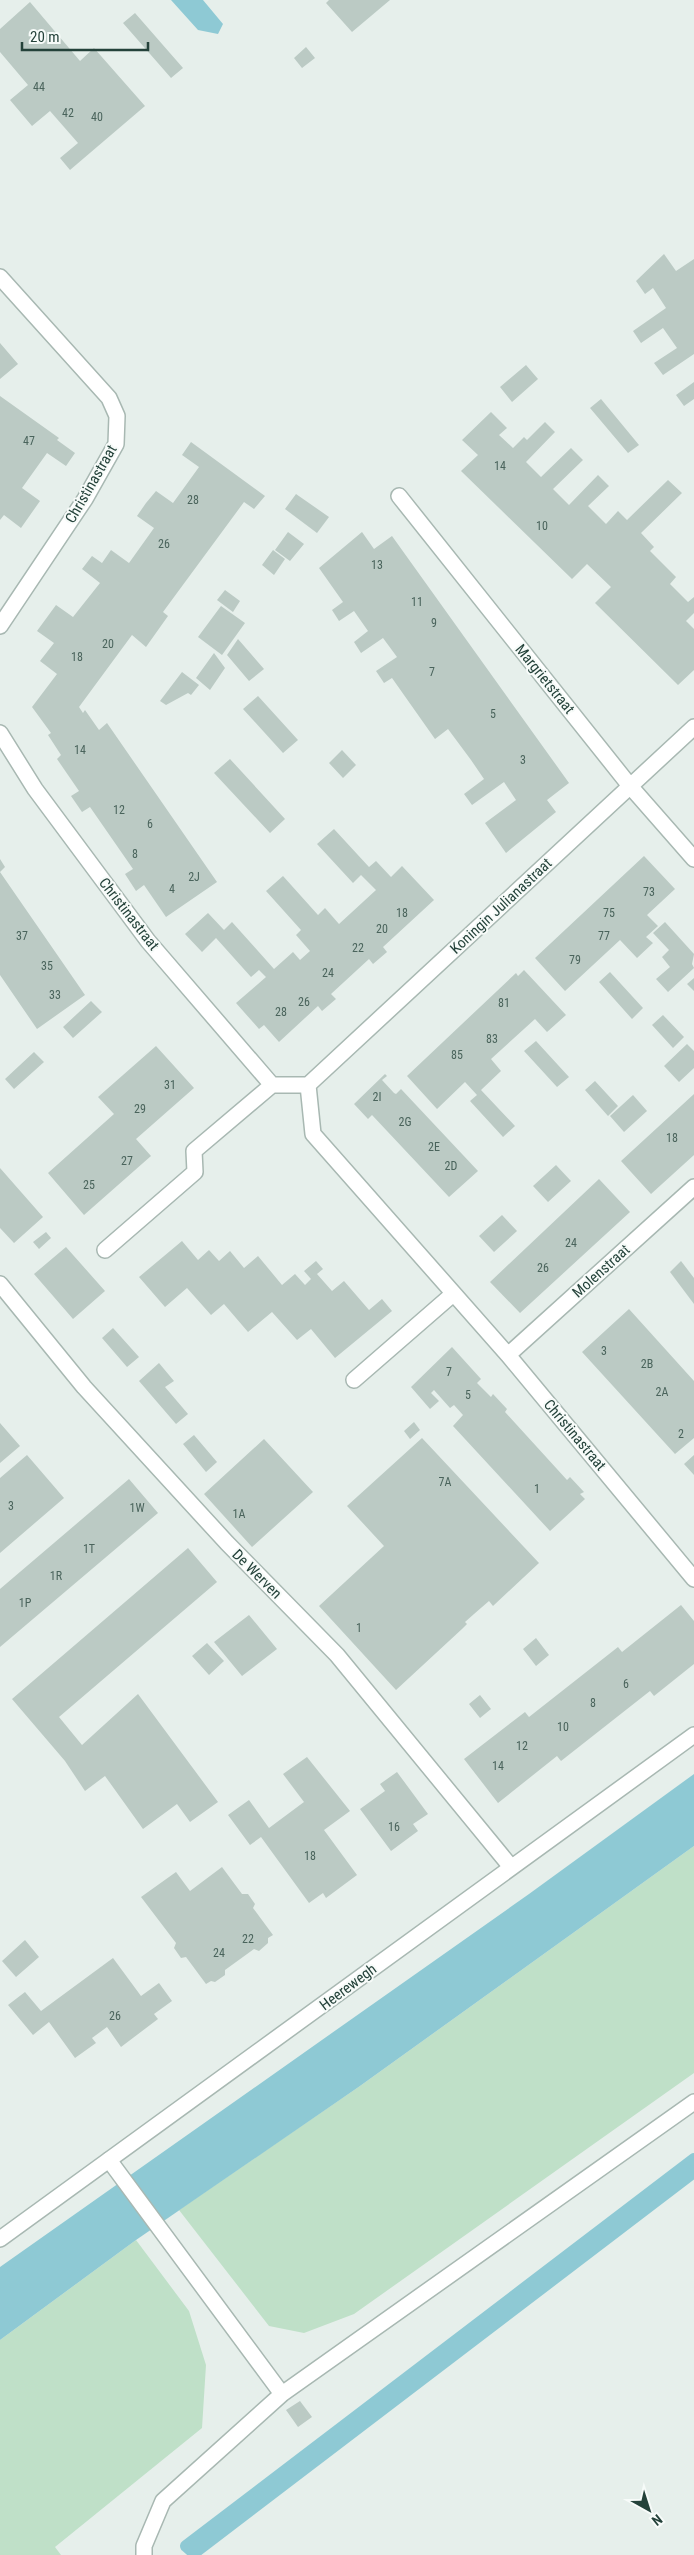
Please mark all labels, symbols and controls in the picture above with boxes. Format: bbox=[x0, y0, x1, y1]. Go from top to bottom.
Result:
scale bar bbox=[22, 20, 149, 52]
text: 20 m bbox=[30, 28, 60, 46]
house number: 44 bbox=[33, 80, 45, 94]
house number: 42 bbox=[62, 106, 74, 120]
house number: 40 bbox=[91, 110, 103, 124]
house number: 47 bbox=[23, 434, 35, 448]
street label: Christinastraat bbox=[61, 442, 121, 526]
house number: 14 bbox=[494, 459, 506, 473]
house number: 28 bbox=[187, 493, 199, 507]
house number: 10 bbox=[536, 519, 548, 533]
house number: 26 bbox=[158, 537, 170, 551]
house number: 13 bbox=[371, 558, 383, 572]
house number: 11 bbox=[411, 595, 423, 609]
house number: 9 bbox=[431, 616, 437, 630]
house number: 20 bbox=[102, 637, 114, 651]
street label: Margrietstraat bbox=[512, 641, 578, 717]
house number: 18 bbox=[71, 650, 83, 664]
house number: 7 bbox=[429, 665, 435, 679]
house number: 5 bbox=[490, 707, 496, 721]
house number: 14 bbox=[74, 743, 86, 757]
house number: 3 bbox=[520, 753, 526, 767]
house number: 12 bbox=[113, 803, 125, 817]
house number: 6 bbox=[147, 817, 153, 831]
house number: 8 bbox=[132, 847, 138, 861]
street label: Koningin Julianastraat bbox=[446, 854, 556, 958]
house number: 2J bbox=[188, 870, 200, 884]
street label: Christinastraat bbox=[95, 874, 163, 954]
house number: 4 bbox=[169, 882, 175, 896]
house number: 73 bbox=[643, 885, 655, 899]
house number: 18 bbox=[396, 906, 408, 920]
house number: 75 bbox=[603, 906, 615, 920]
house number: 20 bbox=[376, 922, 388, 936]
house number: 37 bbox=[16, 929, 28, 943]
house number: 77 bbox=[598, 929, 610, 943]
house number: 22 bbox=[352, 941, 364, 955]
house number: 79 bbox=[569, 953, 581, 967]
house number: 35 bbox=[41, 959, 53, 973]
house number: 24 bbox=[322, 966, 334, 980]
house number: 33 bbox=[49, 988, 61, 1002]
house number: 26 bbox=[298, 995, 310, 1009]
house number: 81 bbox=[498, 996, 510, 1010]
house number: 28 bbox=[275, 1005, 287, 1019]
house number: 83 bbox=[486, 1032, 498, 1046]
house number: 85 bbox=[451, 1048, 463, 1062]
house number: 31 bbox=[164, 1078, 176, 1092]
house number: 2I bbox=[373, 1090, 381, 1104]
house number: 29 bbox=[134, 1102, 146, 1116]
house number: 2G bbox=[398, 1115, 412, 1129]
house number: 18 bbox=[666, 1131, 678, 1145]
house number: 2E bbox=[428, 1140, 440, 1154]
house number: 27 bbox=[121, 1154, 133, 1168]
house number: 2D bbox=[445, 1159, 458, 1173]
house number: 25 bbox=[83, 1178, 95, 1192]
house number: 24 bbox=[565, 1236, 577, 1250]
street label: Molenstraat bbox=[569, 1241, 633, 1301]
house number: 26 bbox=[537, 1261, 549, 1275]
house number: 3 bbox=[601, 1344, 607, 1358]
house number: 2B bbox=[641, 1357, 653, 1371]
house number: 7 bbox=[446, 1365, 452, 1379]
house number: 2A bbox=[656, 1385, 669, 1399]
house number: 5 bbox=[465, 1388, 471, 1402]
street label: Christinastraat bbox=[540, 1396, 610, 1474]
house number: 2 bbox=[678, 1427, 684, 1441]
house number: 7A bbox=[439, 1475, 452, 1489]
house number: 1 bbox=[534, 1482, 540, 1496]
house number: 3 bbox=[8, 1499, 14, 1513]
house number: 1W bbox=[129, 1501, 145, 1515]
house number: 1A bbox=[233, 1507, 246, 1521]
house number: 1T bbox=[83, 1542, 95, 1556]
street label: De Werven bbox=[229, 1546, 285, 1602]
house number: 1R bbox=[50, 1569, 63, 1583]
house number: 1P bbox=[19, 1596, 32, 1610]
house number: 1 bbox=[356, 1621, 362, 1635]
house number: 6 bbox=[623, 1677, 629, 1691]
house number: 8 bbox=[590, 1696, 596, 1710]
house number: 10 bbox=[557, 1720, 569, 1734]
house number: 12 bbox=[516, 1739, 528, 1753]
house number: 14 bbox=[492, 1759, 504, 1773]
house number: 16 bbox=[388, 1820, 400, 1834]
house number: 18 bbox=[304, 1849, 316, 1863]
house number: 22 bbox=[242, 1932, 254, 1946]
house number: 24 bbox=[213, 1946, 225, 1960]
street label: Heerewegh bbox=[316, 1960, 380, 2014]
house number: 26 bbox=[109, 2009, 121, 2023]
north arrow bbox=[624, 2485, 674, 2535]
text: N bbox=[649, 2511, 666, 2529]

